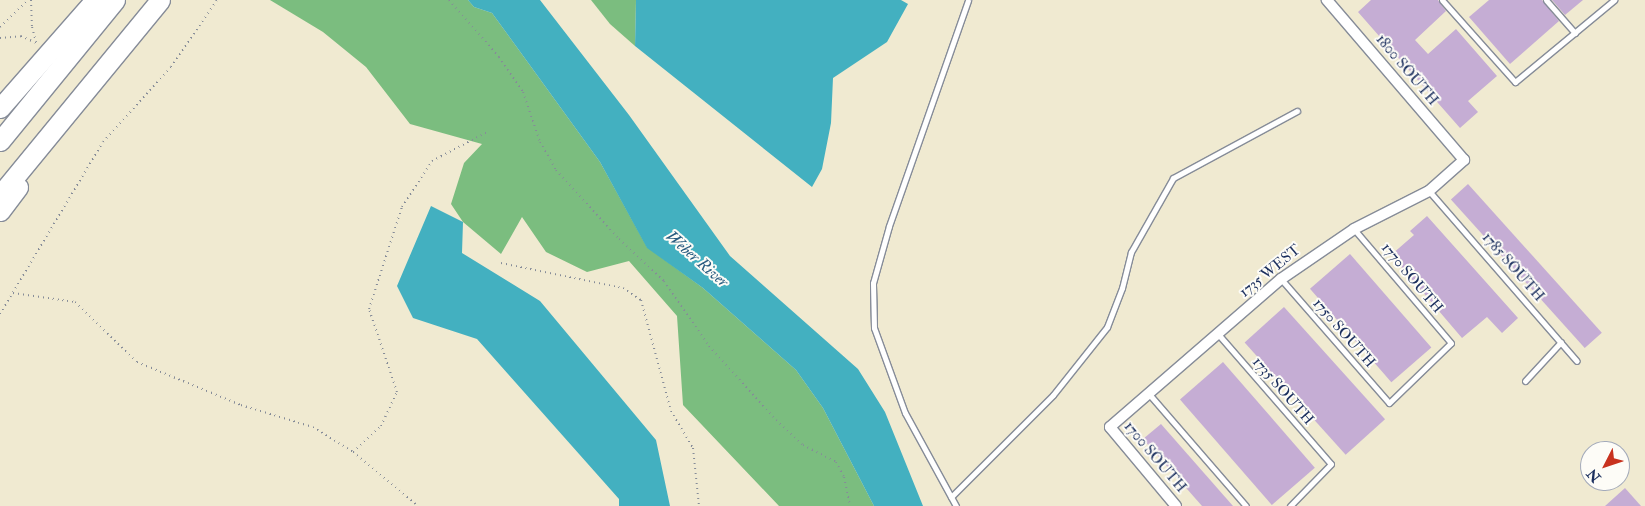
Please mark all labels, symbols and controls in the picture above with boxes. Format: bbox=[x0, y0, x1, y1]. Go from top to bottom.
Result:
street label: 1800 SOUTH bbox=[1372, 31, 1442, 109]
water label: Weber River bbox=[662, 227, 732, 291]
street label: 1785 SOUTH bbox=[1478, 229, 1548, 305]
street label: 1770 SOUTH bbox=[1377, 239, 1447, 317]
street label: 1735 WEST bbox=[1236, 241, 1304, 301]
street label: 1750 SOUTH bbox=[1309, 295, 1379, 371]
street label: 1735 SOUTH bbox=[1249, 353, 1317, 429]
street label: 1700 SOUTH bbox=[1120, 418, 1190, 496]
north arrow bbox=[1580, 441, 1630, 491]
text: N bbox=[1584, 465, 1605, 486]

